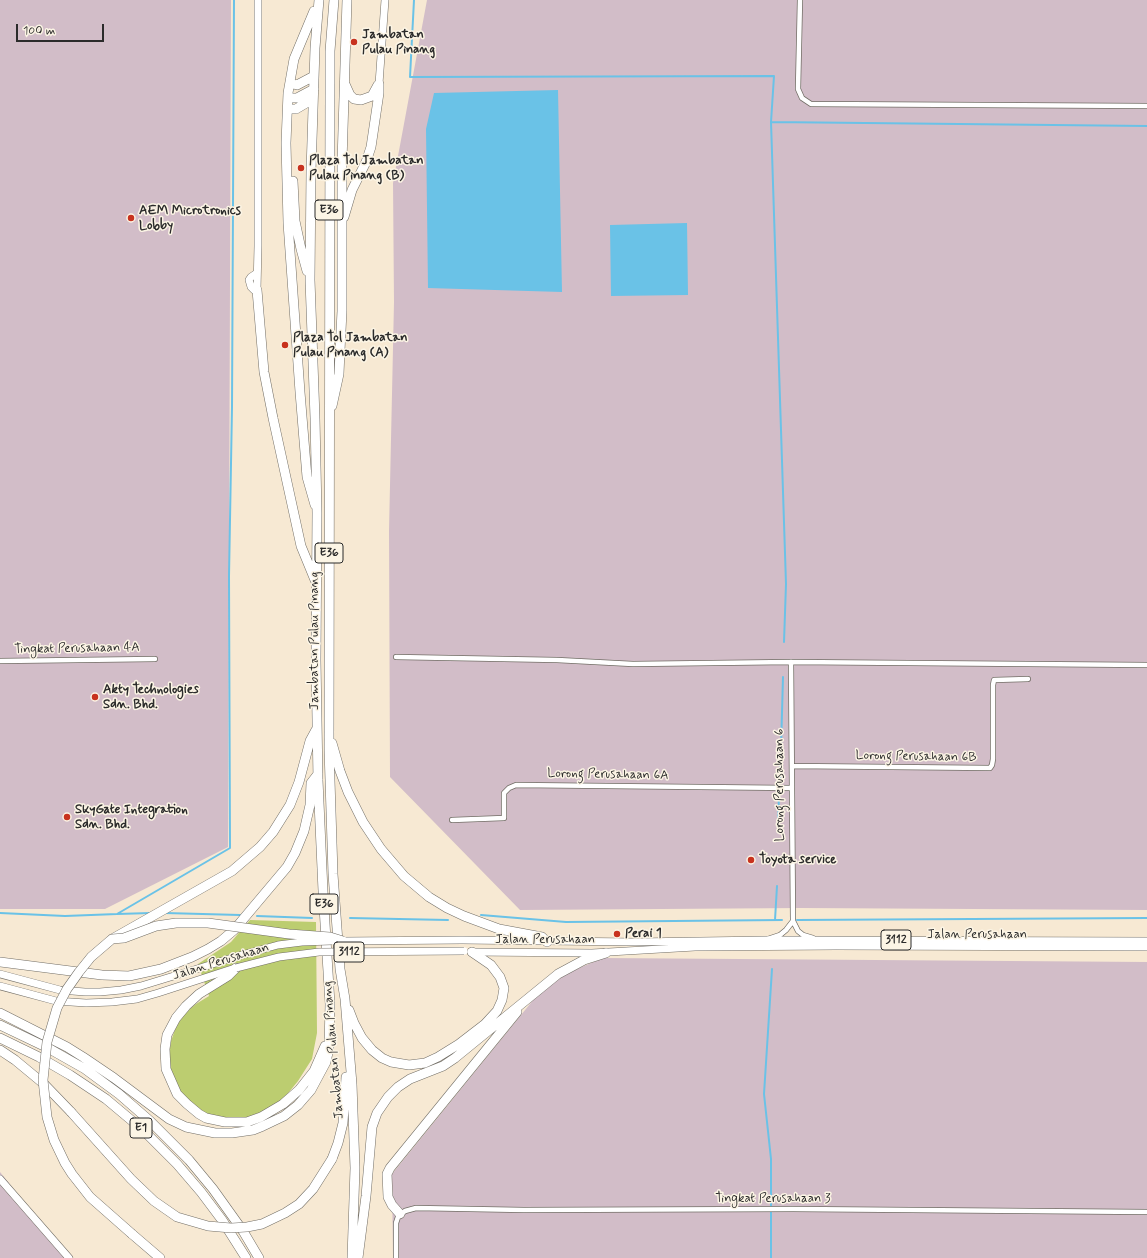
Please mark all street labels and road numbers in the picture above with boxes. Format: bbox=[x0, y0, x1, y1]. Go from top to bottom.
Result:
road number: E36 bbox=[315, 200, 343, 220]
road number: E36 bbox=[315, 543, 343, 563]
street label: Jambatan Pulau Pinang bbox=[307, 572, 323, 710]
street label: Tingkat Perusahaan 4A bbox=[14, 640, 140, 658]
street label: Lorong Perusahaan 6 bbox=[772, 729, 788, 841]
street label: Lorong Perusahaan 6B bbox=[855, 748, 977, 766]
street label: Lorong Perusahaan 6A bbox=[547, 766, 669, 784]
road number: E36 bbox=[310, 894, 338, 914]
street label: Jalan Perusahaan bbox=[927, 927, 1027, 943]
road number: 3112 bbox=[881, 930, 911, 950]
street label: Jalan Perusahaan bbox=[495, 932, 595, 948]
street label: Jalan Perusahaan bbox=[171, 940, 271, 984]
road number: 3112 bbox=[334, 942, 364, 962]
street label: Jambatan Pulau Pinang bbox=[320, 980, 348, 1120]
road number: E1 bbox=[130, 1118, 152, 1138]
street label: Tingkat Perusahaan 3 bbox=[715, 1191, 831, 1207]

